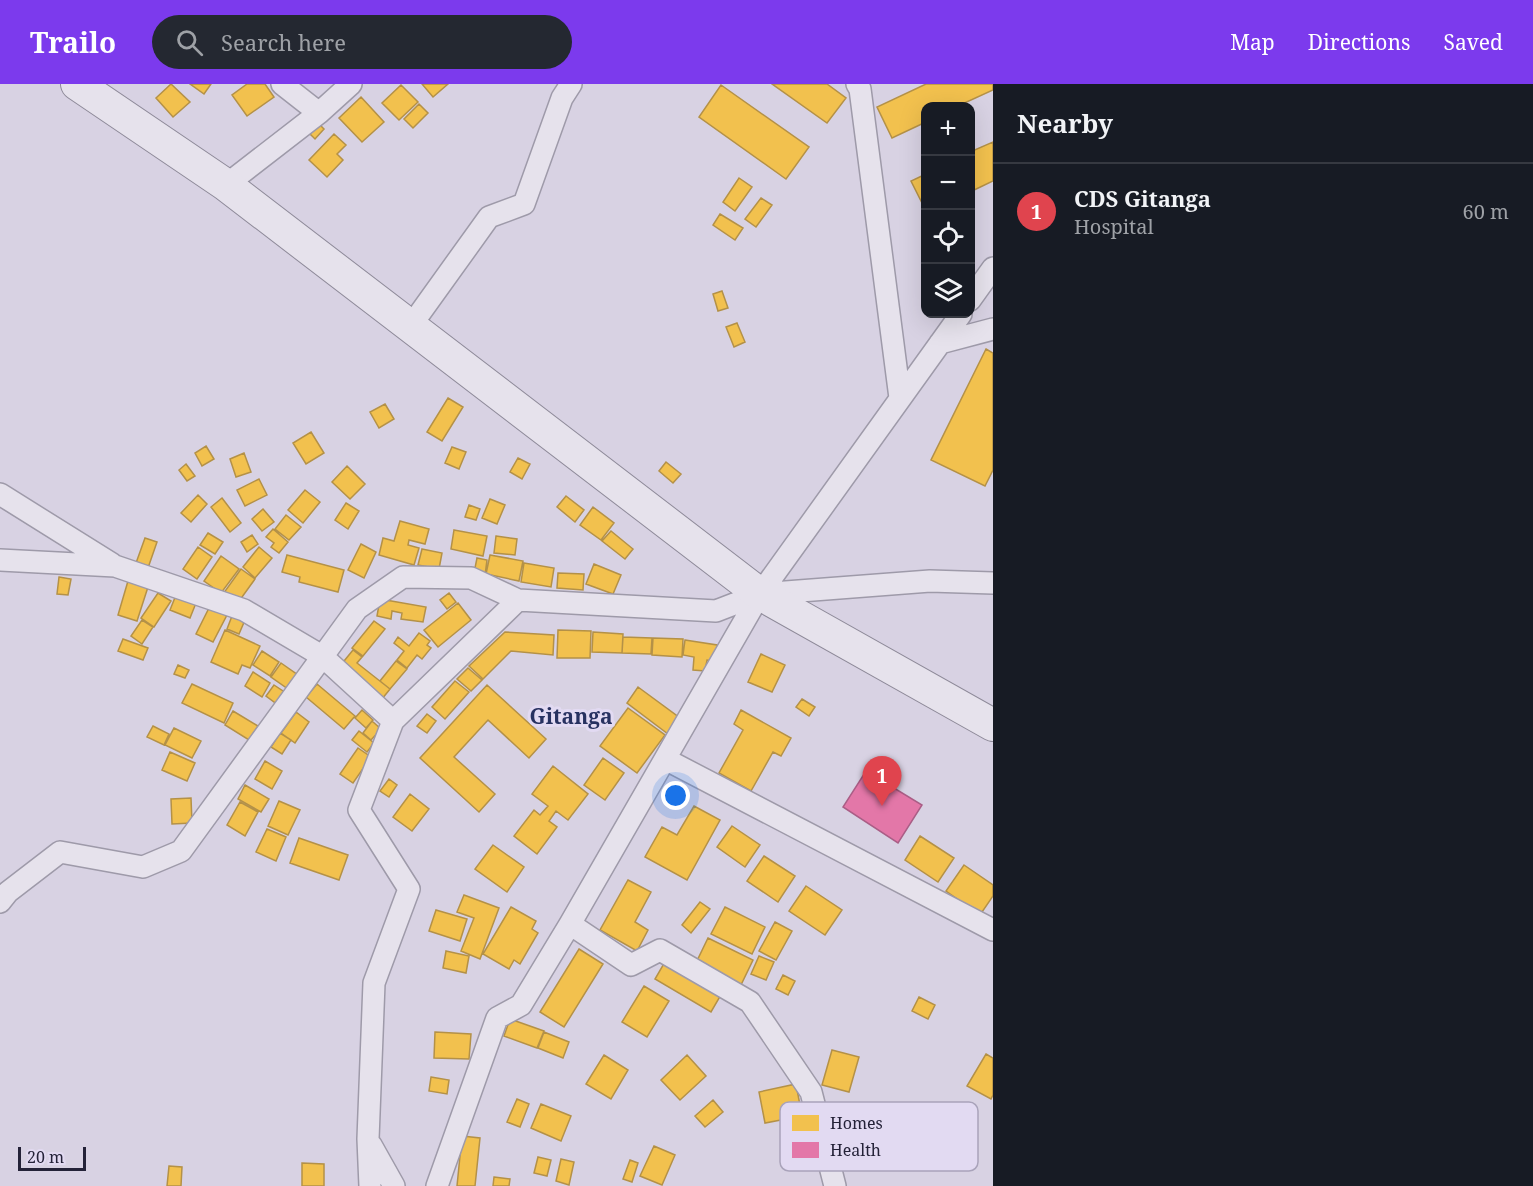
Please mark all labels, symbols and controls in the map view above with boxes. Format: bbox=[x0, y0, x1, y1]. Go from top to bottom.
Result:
search box bbox=[152, 15, 572, 69]
text: Trailo bbox=[30, 23, 116, 61]
icon: search bbox=[173, 26, 206, 59]
text: Search here bbox=[221, 27, 346, 57]
text: Map bbox=[1230, 28, 1275, 56]
text: Directions bbox=[1308, 28, 1410, 56]
text: Saved bbox=[1443, 28, 1503, 56]
map controls bbox=[921, 102, 975, 318]
button: + bbox=[921, 102, 975, 156]
text: Nearby bbox=[1017, 105, 1113, 141]
button: − bbox=[921, 156, 975, 210]
text: CDS Gitanga bbox=[1074, 183, 1211, 213]
text: 1 bbox=[1031, 198, 1042, 225]
text: 60 m bbox=[1463, 198, 1509, 225]
button: locate bbox=[921, 210, 975, 264]
text: Hospital bbox=[1074, 213, 1154, 240]
button: layers bbox=[921, 264, 975, 318]
district label: Gitanga bbox=[529, 702, 613, 730]
pin: 1 bbox=[862, 756, 902, 806]
your location bbox=[661, 781, 690, 810]
legend bbox=[780, 1102, 978, 1171]
text: Homes bbox=[830, 1112, 883, 1134]
text: Health bbox=[830, 1139, 881, 1161]
scale bar bbox=[18, 1144, 86, 1172]
text: 20 m bbox=[27, 1146, 64, 1168]

